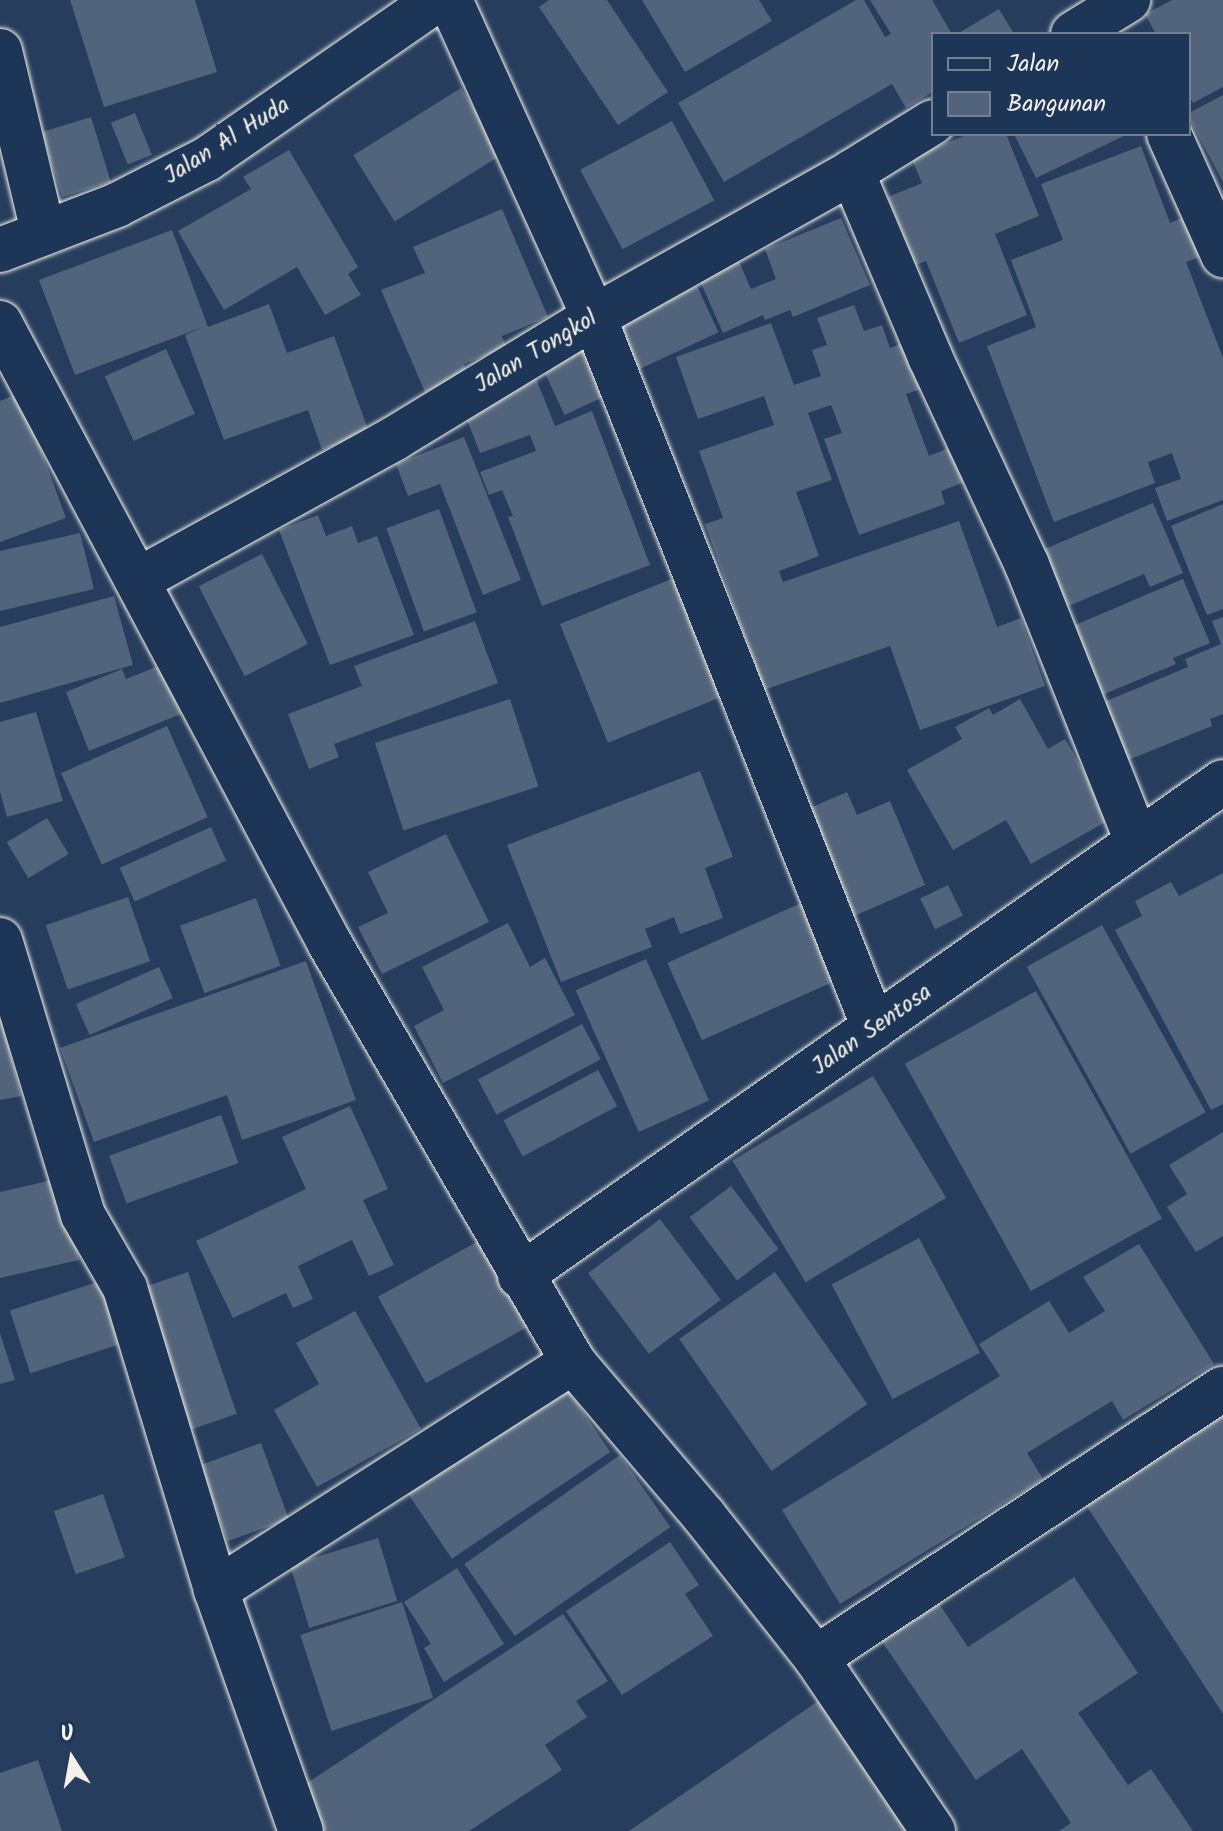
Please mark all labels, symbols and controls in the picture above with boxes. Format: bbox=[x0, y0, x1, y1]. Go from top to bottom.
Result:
legend bbox=[931, 32, 1191, 136]
text: Jalan bbox=[1007, 45, 1059, 84]
text: Bangunan bbox=[1007, 85, 1106, 124]
street label: Jalan Al Huda bbox=[159, 91, 295, 191]
street label: Jalan Tongkol bbox=[469, 304, 603, 400]
street label: Jalan Sentosa bbox=[806, 978, 938, 1082]
text: U bbox=[58, 1717, 77, 1753]
north arrow bbox=[32, 1719, 112, 1799]

